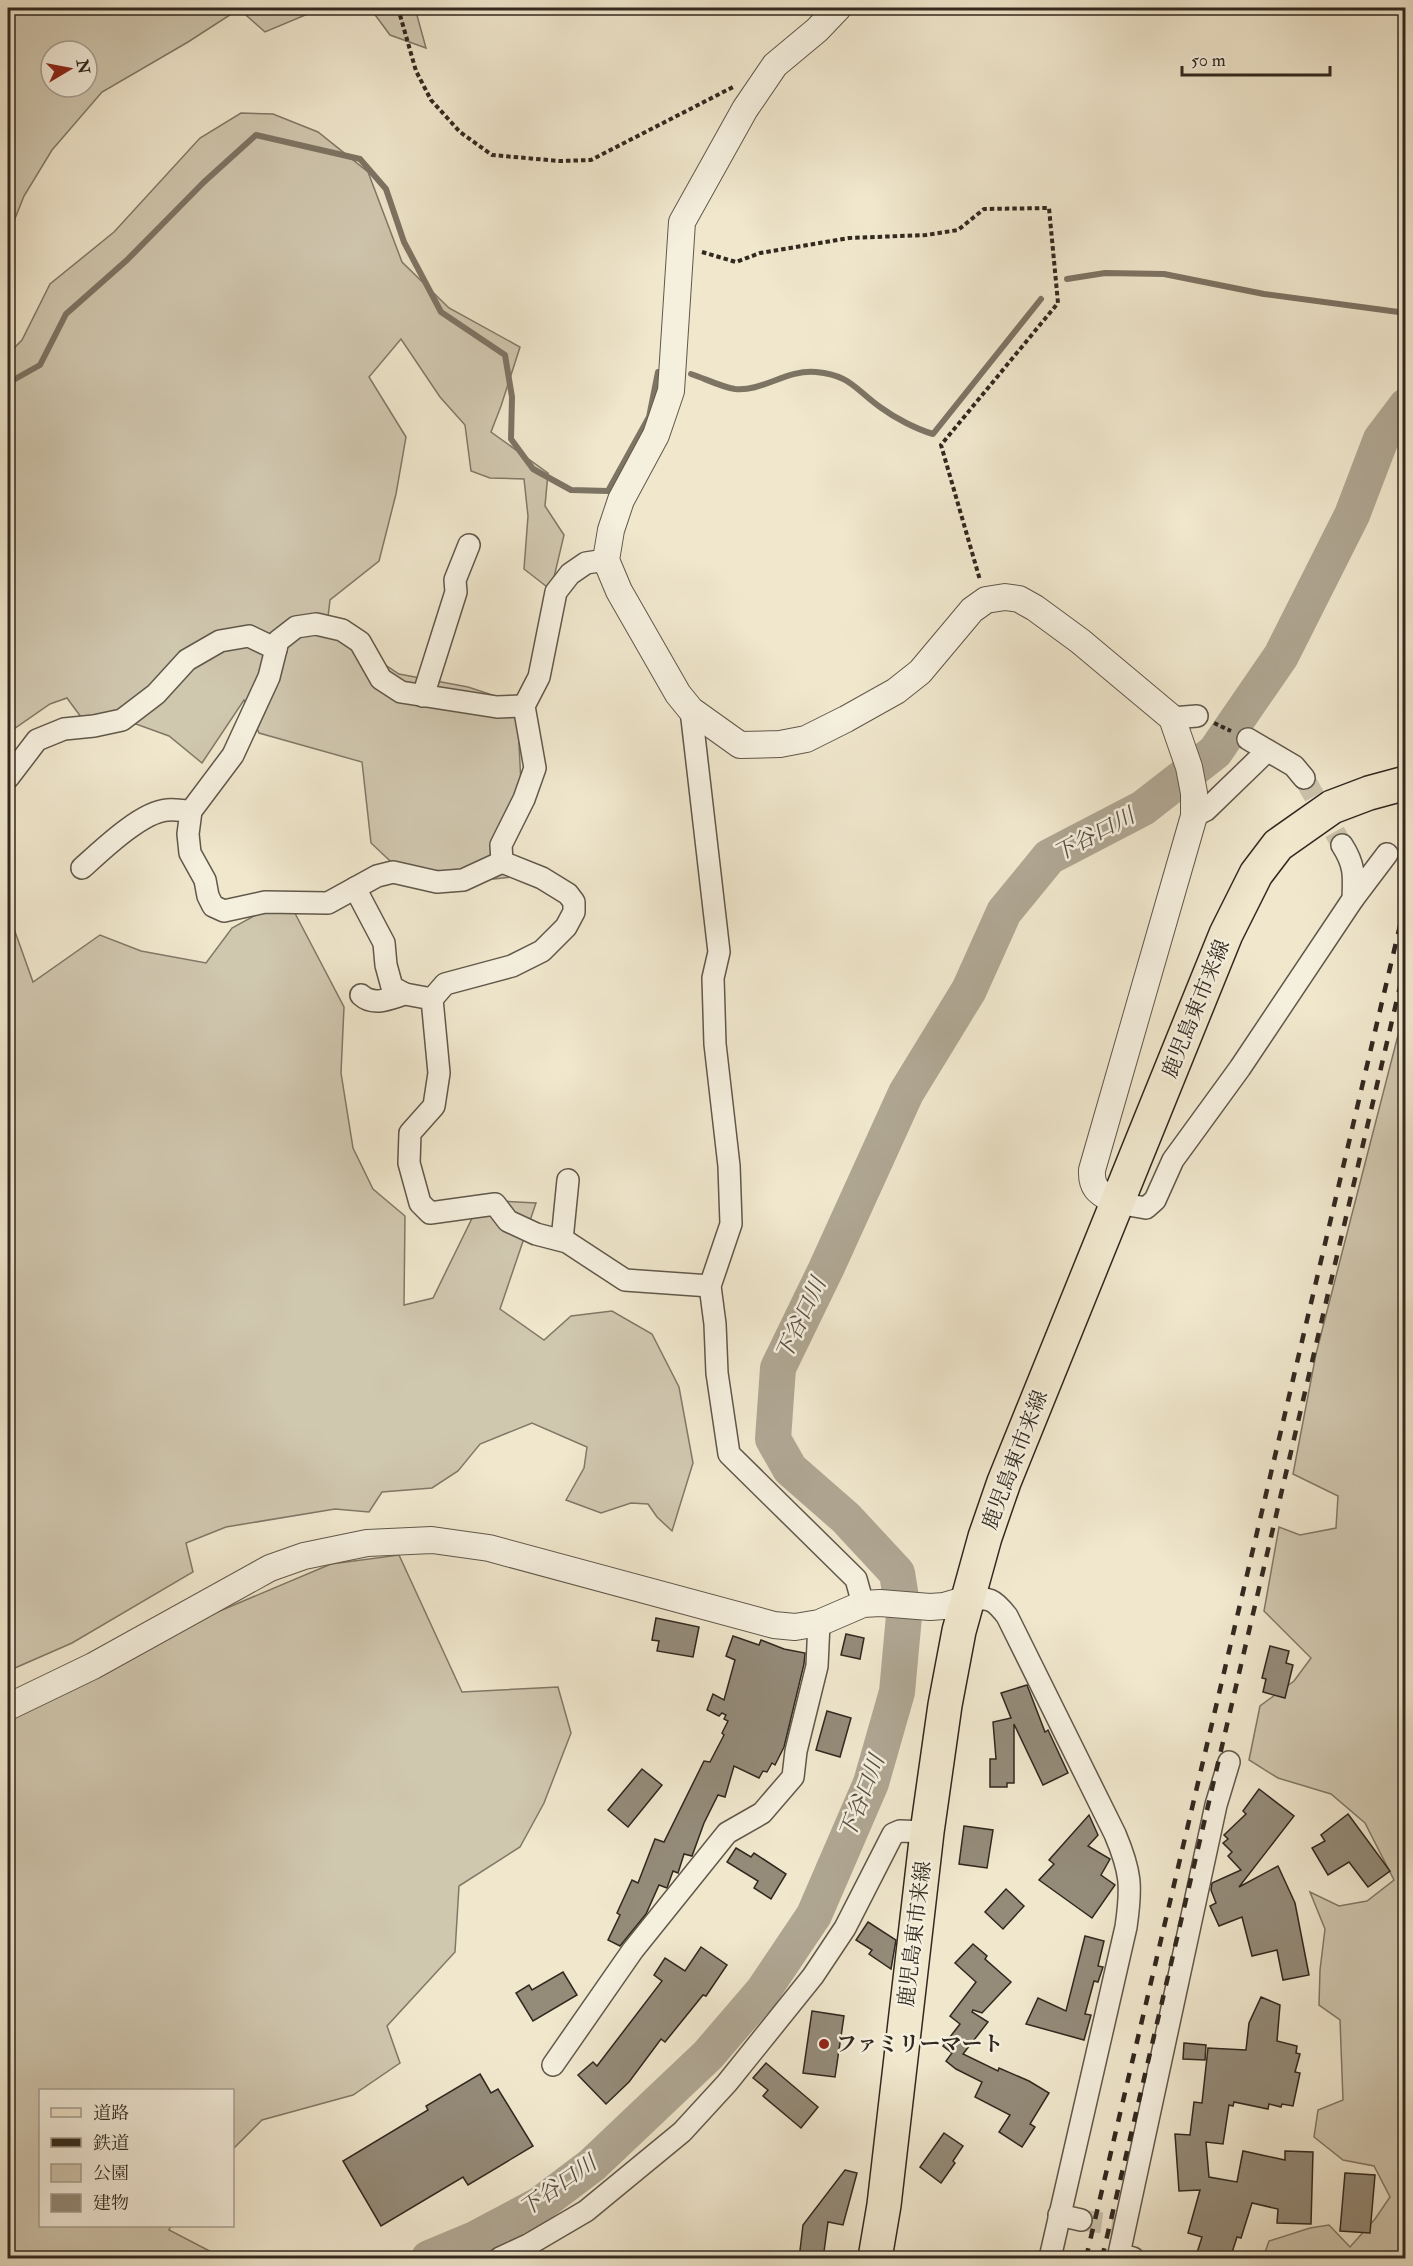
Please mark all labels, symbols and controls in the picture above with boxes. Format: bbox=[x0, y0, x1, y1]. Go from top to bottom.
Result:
north arrow bbox=[39, 39, 99, 99]
scale bar bbox=[1182, 39, 1330, 77]
text: 50 m bbox=[1191, 49, 1226, 72]
text: N bbox=[72, 57, 94, 76]
water label: 下谷口川 bbox=[1049, 801, 1141, 868]
street label: 鹿児島東市来線 bbox=[1156, 936, 1236, 1082]
water label: 下谷口川 bbox=[770, 1271, 833, 1365]
street label: 鹿児島東市来線 bbox=[976, 1387, 1054, 1533]
water label: 下谷口川 bbox=[833, 1749, 892, 1843]
street label: 鹿児島東市来線 bbox=[893, 1859, 937, 2009]
place label: ファミリーマート bbox=[836, 2031, 1004, 2058]
marker: ファミリーマート bbox=[817, 2037, 831, 2051]
legend bbox=[39, 2089, 234, 2227]
text: 道路 bbox=[93, 2102, 129, 2125]
text: 鉄道 bbox=[93, 2132, 129, 2155]
water label: 下谷口川 bbox=[514, 2148, 604, 2223]
text: 公園 bbox=[93, 2162, 129, 2185]
text: 建物 bbox=[93, 2192, 129, 2215]

